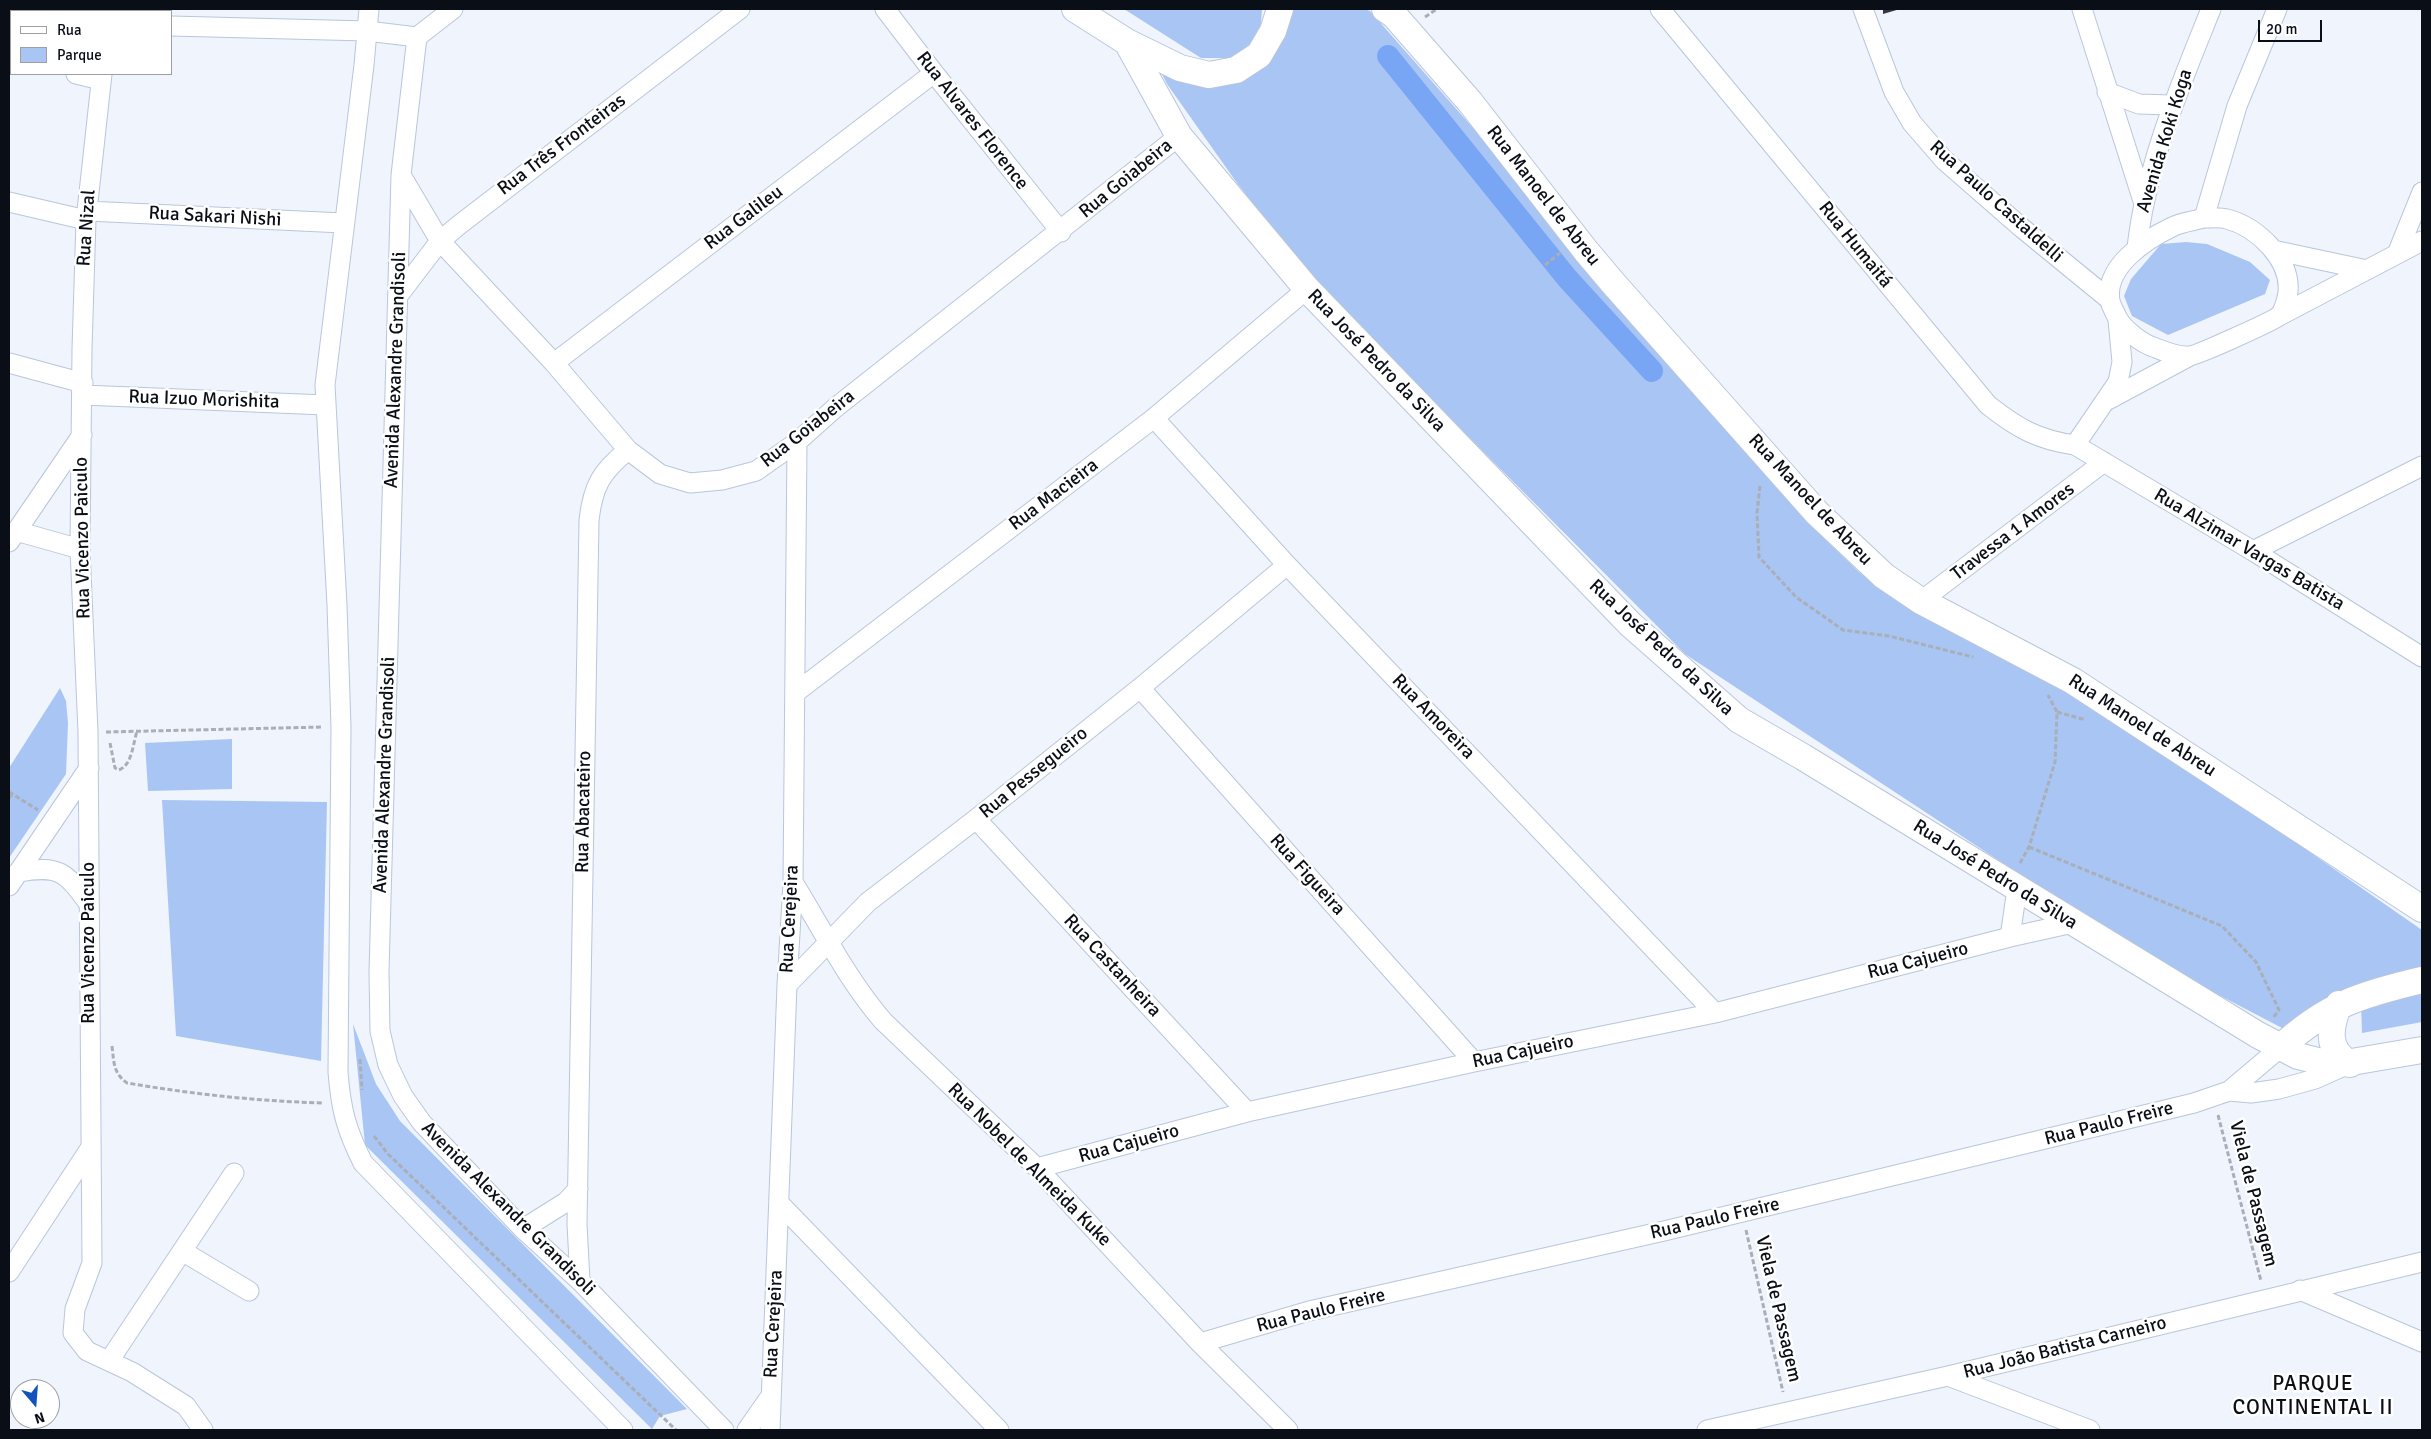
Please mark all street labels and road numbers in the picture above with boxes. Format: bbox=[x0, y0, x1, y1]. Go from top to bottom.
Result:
street label: Rua Alvares Florence bbox=[911, 47, 1033, 195]
street label: Avenida Koki Koga bbox=[2132, 67, 2198, 215]
street label: Rua Três Fronteiras bbox=[493, 89, 631, 201]
street label: Rua Manoel de Abreu bbox=[1481, 121, 1605, 271]
street label: Rua Goiabeira bbox=[1075, 135, 1177, 223]
street label: Rua Paulo Castaldelli bbox=[1925, 136, 2067, 268]
street label: Rua Galileu bbox=[700, 181, 788, 255]
street label: Rua Nizal bbox=[73, 189, 101, 267]
street label: Rua Humaitá bbox=[1813, 197, 1897, 293]
street label: Rua Sakari Nishi bbox=[148, 202, 282, 232]
street label: Avenida Alexandre Grandisoli bbox=[380, 251, 412, 489]
street label: Rua José Pedro da Silva bbox=[1302, 285, 1450, 437]
street label: Rua Goiabeira bbox=[756, 385, 860, 473]
street label: Rua Izuo Morishita bbox=[128, 386, 280, 414]
street label: Rua Manoel de Abreu bbox=[1743, 429, 1877, 571]
street label: Rua Macieira bbox=[1005, 454, 1103, 536]
street label: Rua Vicenzo Paiculo bbox=[70, 457, 96, 619]
street label: Travessa 1 Amores bbox=[1947, 478, 2079, 586]
street label: Rua Alzimar Vargas Batista bbox=[2150, 484, 2348, 616]
street label: Rua José Pedro da Silva bbox=[1584, 575, 1738, 721]
street label: Avenida Alexandre Grandisoli bbox=[369, 656, 401, 894]
street label: Rua Amoreira bbox=[1387, 670, 1479, 764]
street label: Rua Manoel de Abreu bbox=[2064, 670, 2220, 782]
street label: Rua Pessegueiro bbox=[975, 722, 1093, 824]
street label: Rua Abacateiro bbox=[572, 751, 596, 873]
street label: Rua José Pedro da Silva bbox=[1909, 815, 2081, 935]
street label: Rua Figueira bbox=[1264, 830, 1350, 920]
street label: Rua Vicenzo Paiculo bbox=[78, 862, 100, 1024]
street label: Rua Cerejeira bbox=[776, 864, 804, 974]
street label: Rua Castanheira bbox=[1058, 910, 1166, 1022]
street label: Rua Cajueiro bbox=[1865, 937, 1971, 985]
street label: Rua Cajueiro bbox=[1470, 1030, 1576, 1074]
street label: Rua Nobel de Almeida Kuke bbox=[943, 1079, 1115, 1251]
street label: Rua Paulo Freire bbox=[2042, 1097, 2176, 1151]
street label: Avenida Alexandre Grandisoli bbox=[416, 1117, 600, 1301]
street label: Viela de Passagem bbox=[2224, 1119, 2282, 1269]
street label: Rua Cajueiro bbox=[1076, 1120, 1182, 1168]
street label: Rua Paulo Freire bbox=[1648, 1193, 1782, 1245]
street label: Viela de Passagem bbox=[1750, 1234, 1806, 1384]
street label: Rua Cerejeira bbox=[760, 1269, 788, 1379]
street label: Rua Paulo Freire bbox=[1254, 1284, 1388, 1338]
street label: Rua João Batista Carneiro bbox=[1961, 1312, 2169, 1384]

